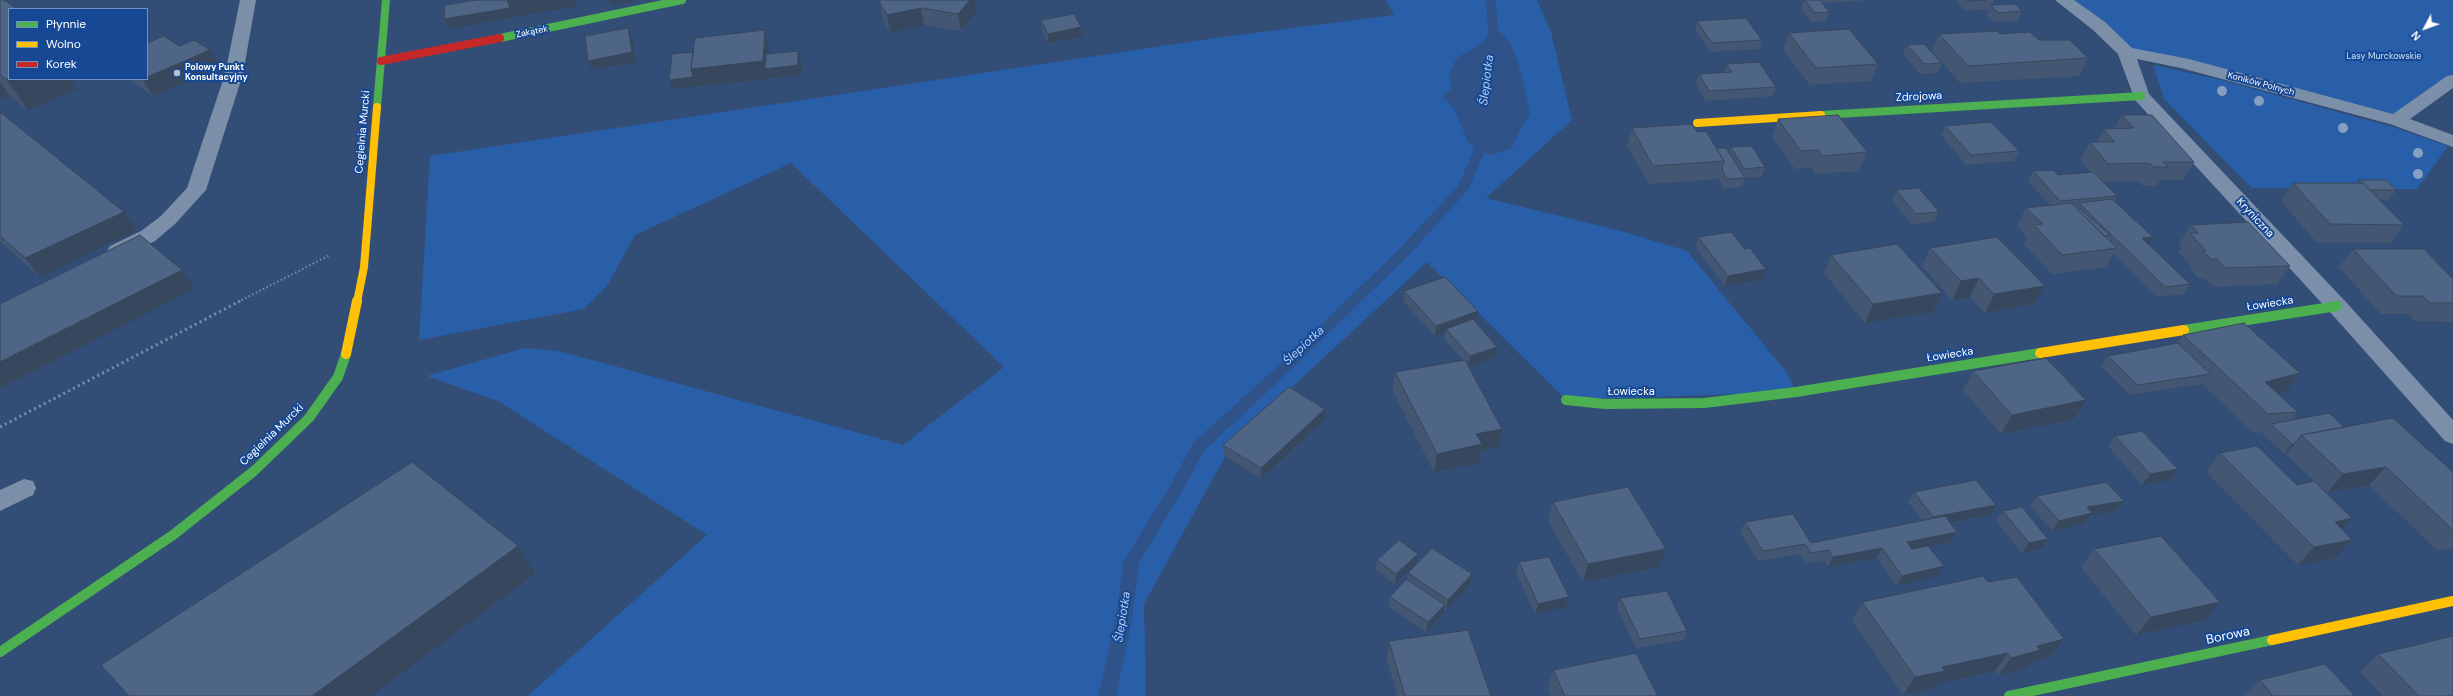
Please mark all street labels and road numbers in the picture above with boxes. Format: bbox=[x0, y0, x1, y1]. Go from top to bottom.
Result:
street label: Zakątek bbox=[515, 24, 549, 40]
street label: Koników Polnych bbox=[2227, 70, 2295, 98]
street label: Zdrojowa bbox=[1895, 89, 1943, 105]
street label: Cegielnia Murcki bbox=[353, 90, 373, 174]
street label: Kryniczna bbox=[2233, 196, 2277, 240]
street label: Łowiecka bbox=[2246, 294, 2294, 314]
street label: Łowiecka bbox=[1926, 345, 1974, 365]
street label: Łowiecka bbox=[1607, 385, 1655, 399]
street label: Cegielnia Murcki bbox=[237, 401, 307, 469]
street label: Borowa bbox=[2205, 624, 2251, 648]

